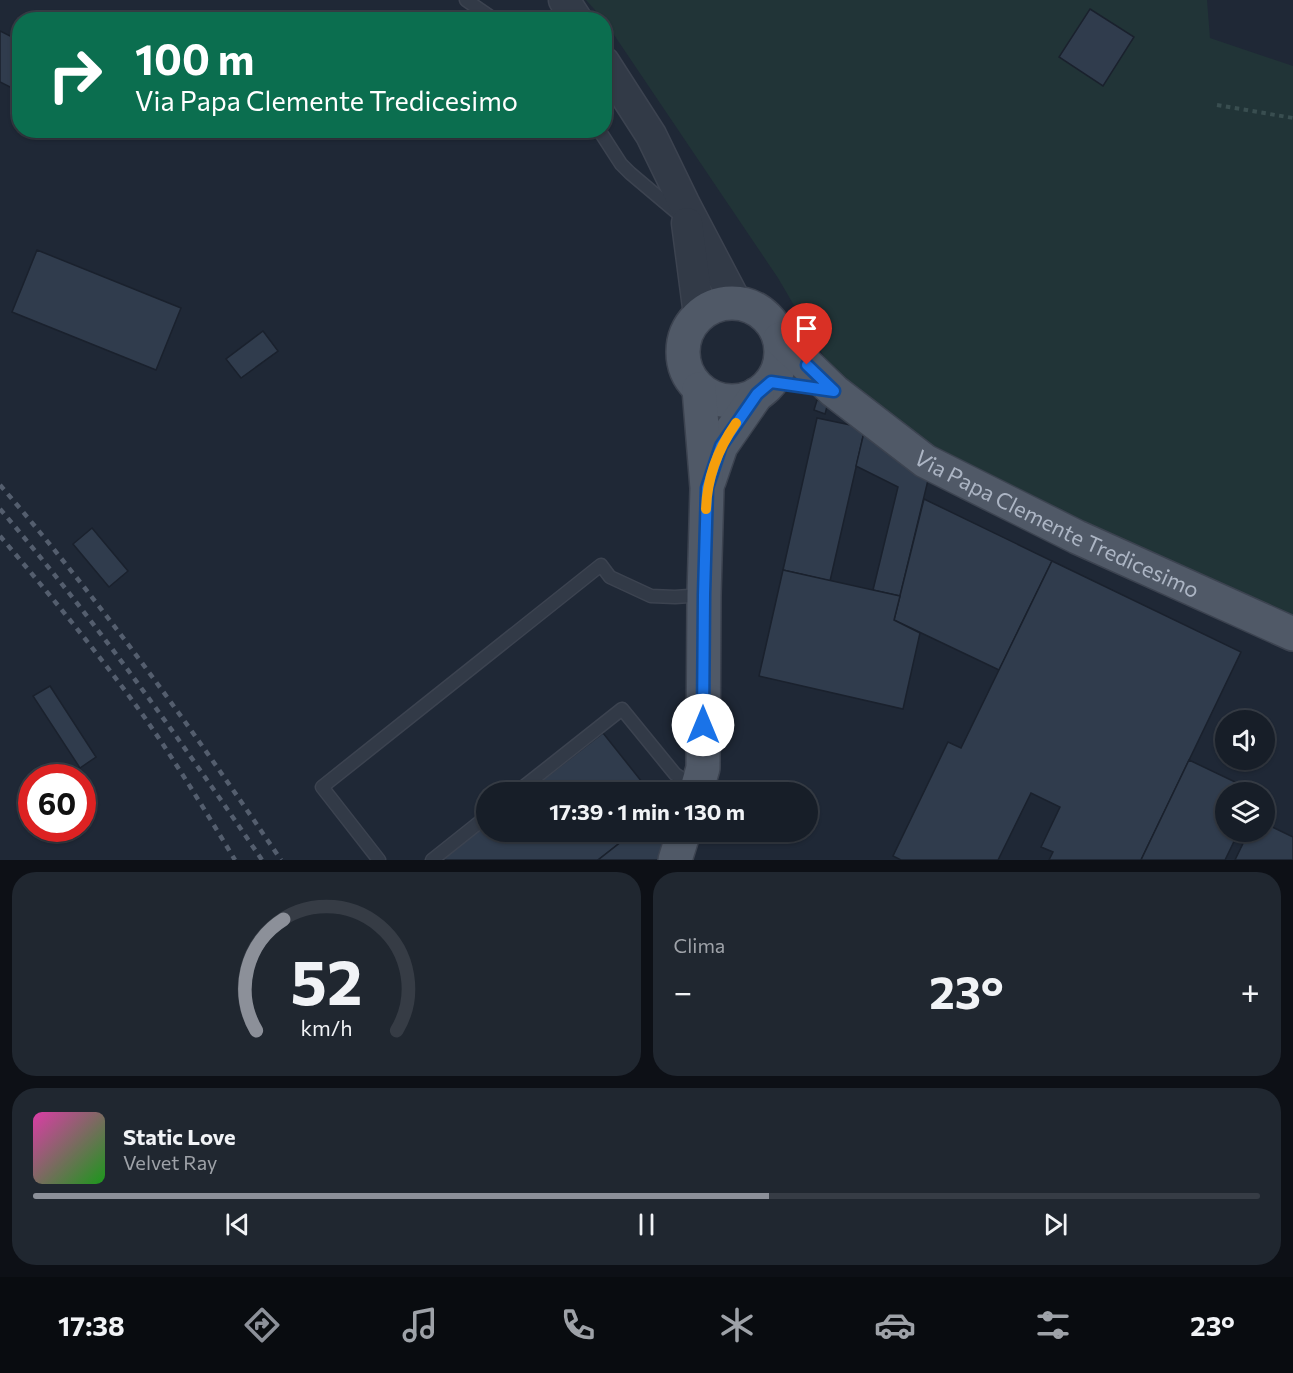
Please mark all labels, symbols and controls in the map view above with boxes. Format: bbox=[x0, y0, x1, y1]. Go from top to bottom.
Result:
text: 100 m bbox=[135, 32, 255, 84]
icon: right bbox=[36, 36, 114, 114]
text: Via Papa Clemente Tredicesimo bbox=[135, 84, 518, 117]
pin bbox=[781, 303, 832, 365]
icon: arrive bbox=[790, 312, 823, 345]
street label: Via Papa Clemente Tredicesimo bbox=[909, 444, 1203, 603]
position arrow bbox=[671, 693, 735, 757]
map controls bbox=[1215, 710, 1275, 842]
button: sound bbox=[1215, 710, 1275, 770]
speed limit sign: 60 bbox=[18, 764, 96, 842]
button: layers bbox=[1215, 782, 1275, 842]
text: 17:39 · 1 min · 130 m bbox=[549, 798, 745, 825]
text: Clima bbox=[674, 933, 725, 957]
text: 52 bbox=[290, 942, 362, 1018]
text: 23° bbox=[929, 963, 1004, 1018]
text: − bbox=[674, 970, 692, 1011]
text: + bbox=[1241, 970, 1260, 1011]
text: km/h bbox=[300, 1014, 352, 1040]
text: Static Love bbox=[123, 1123, 236, 1150]
text: Velvet Ray bbox=[123, 1150, 217, 1174]
icon: previous bbox=[221, 1208, 254, 1241]
icon: pause bbox=[630, 1208, 663, 1241]
icon: next bbox=[1039, 1208, 1072, 1241]
icon: directions bbox=[241, 1304, 283, 1346]
icon: music bbox=[399, 1304, 441, 1346]
icon: phone bbox=[557, 1304, 599, 1346]
icon: climate bbox=[716, 1304, 758, 1346]
icon: car bbox=[874, 1304, 916, 1346]
icon: filters bbox=[1032, 1304, 1074, 1346]
text: 17:38 bbox=[58, 1309, 125, 1342]
text: 23° bbox=[1190, 1309, 1235, 1342]

